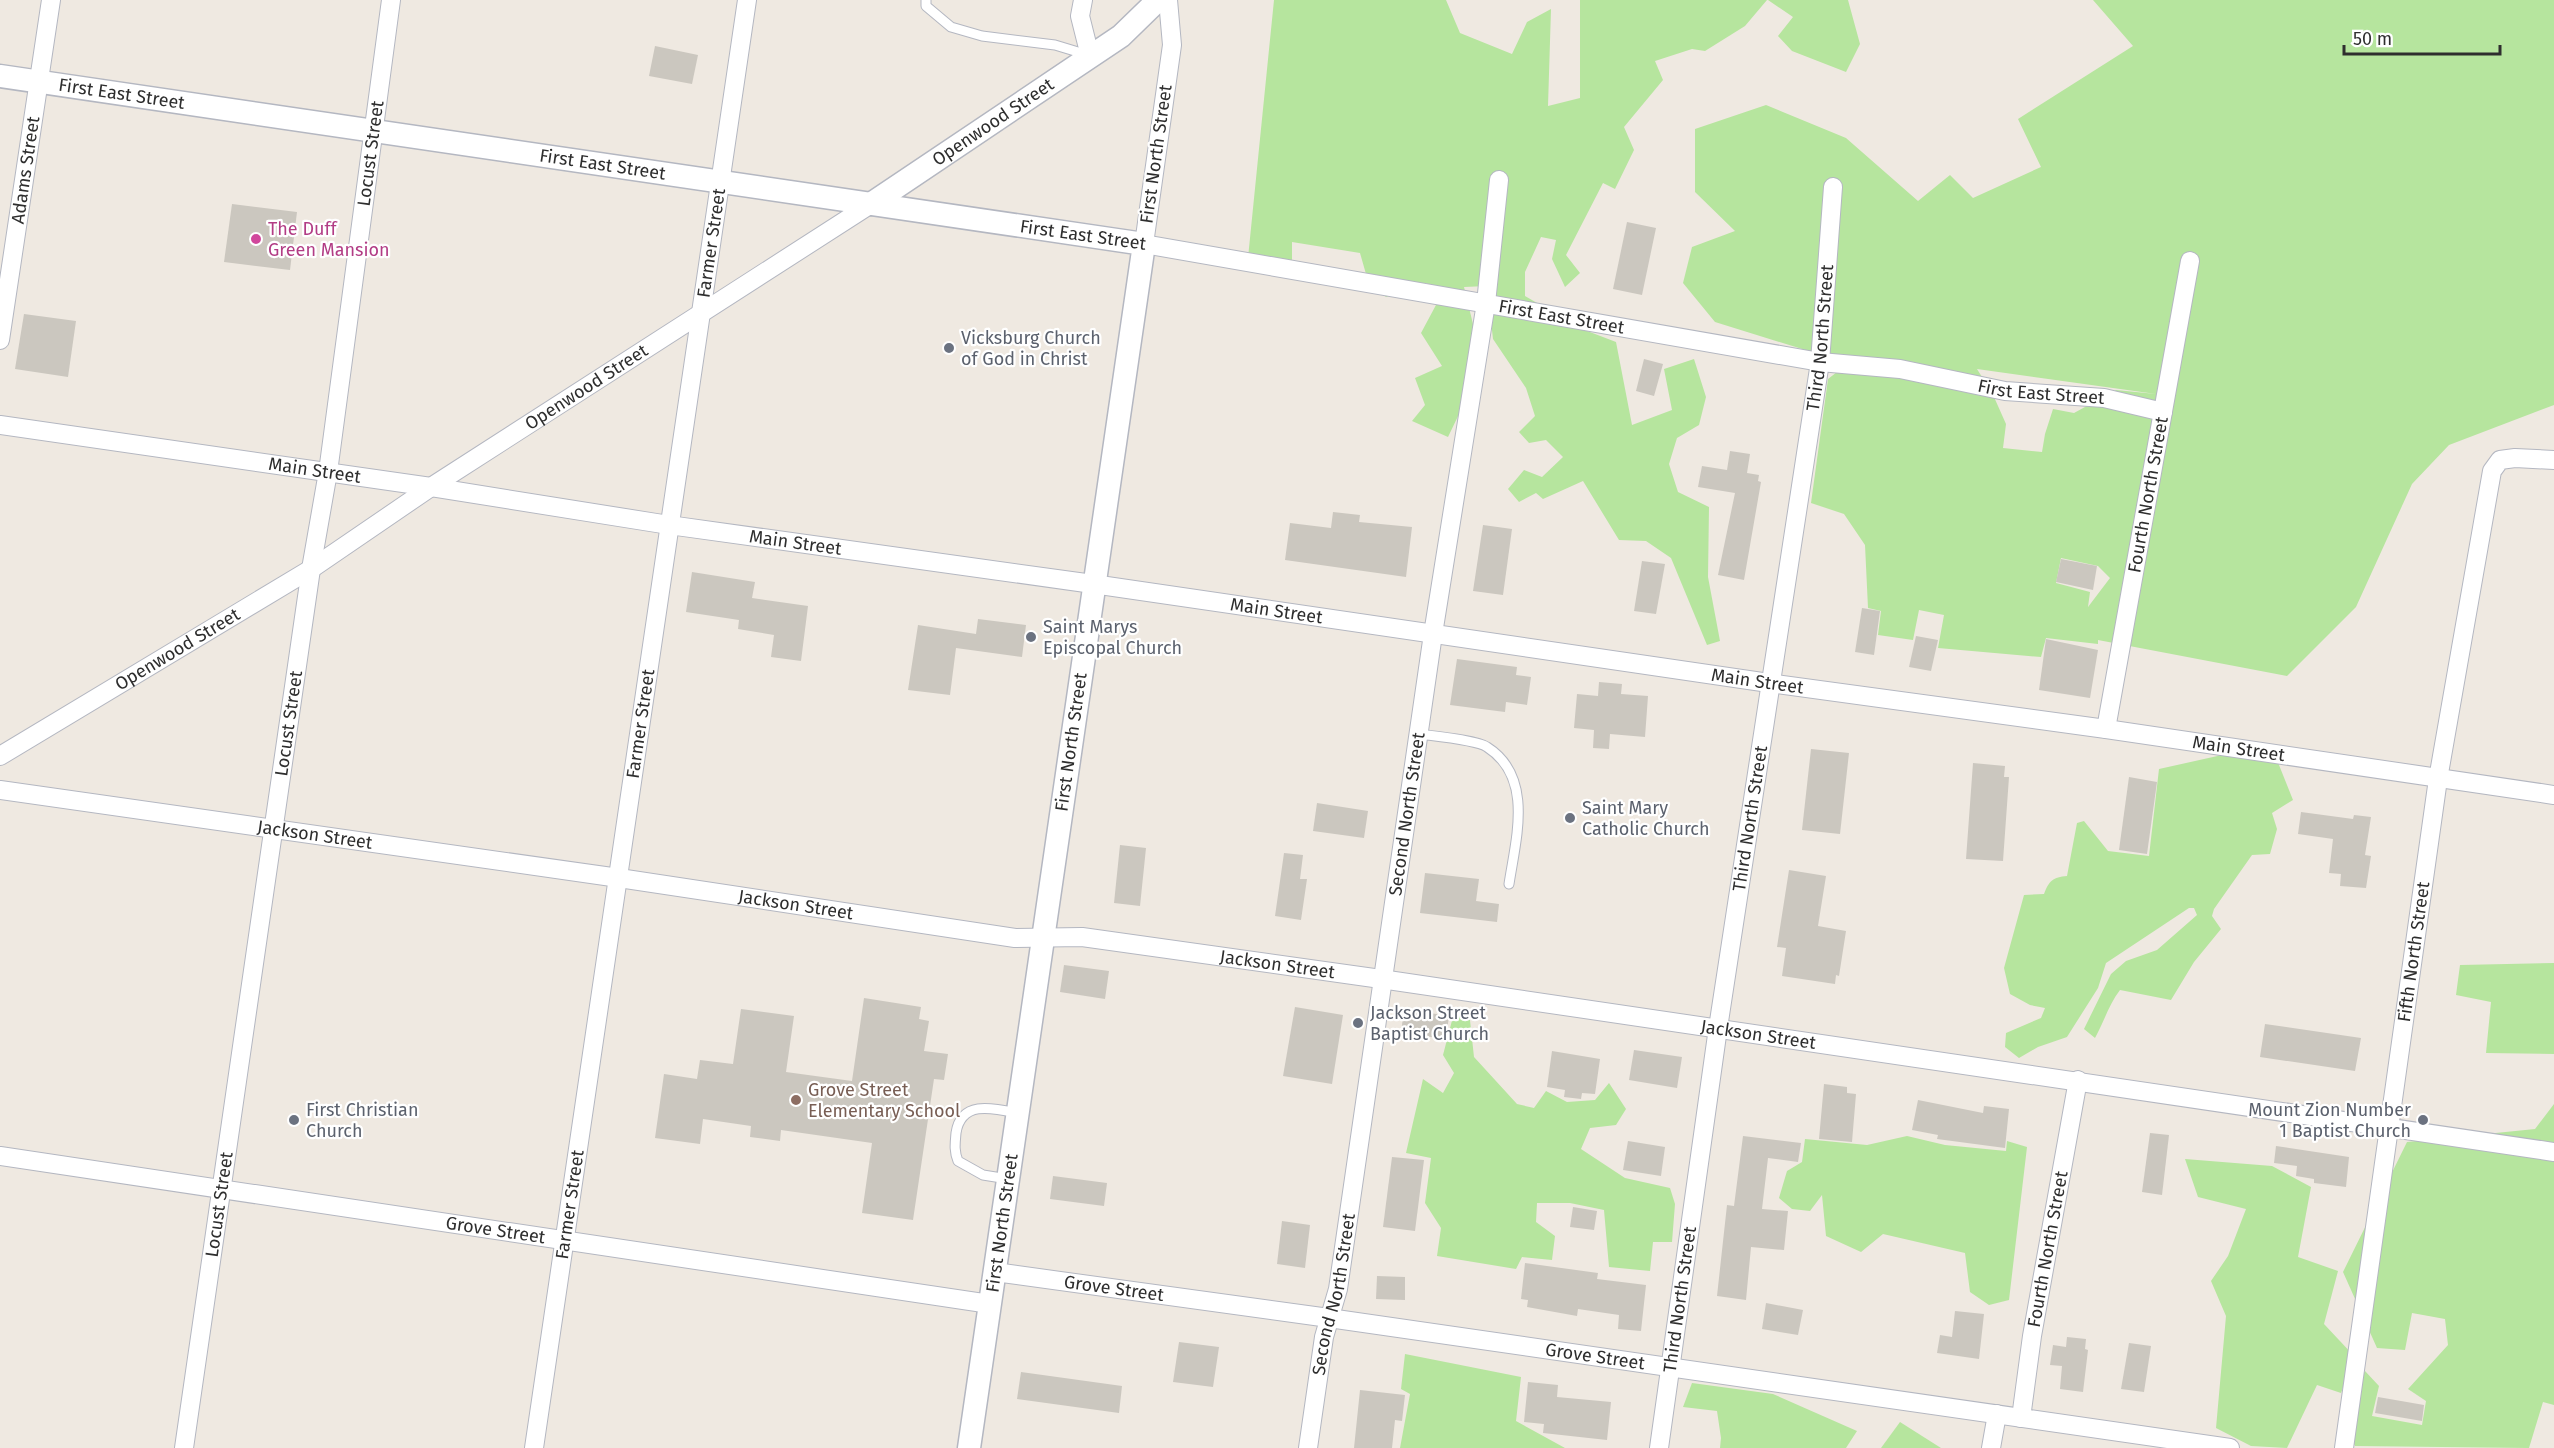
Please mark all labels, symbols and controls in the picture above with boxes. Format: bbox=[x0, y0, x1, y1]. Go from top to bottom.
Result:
scale bar bbox=[2344, 18, 2500, 56]
text: 50 m bbox=[2353, 28, 2392, 50]
street label: Openwood Street bbox=[928, 73, 1058, 171]
street label: First East Street bbox=[57, 74, 187, 114]
street label: First North Street bbox=[1135, 83, 1177, 225]
street label: Locust Street bbox=[353, 99, 389, 208]
street label: Adams Street bbox=[7, 114, 45, 225]
street label: First East Street bbox=[538, 144, 668, 185]
street label: Farmer Street bbox=[692, 186, 730, 299]
street label: First East Street bbox=[1019, 215, 1148, 255]
place label: The Duff Green Mansion bbox=[268, 218, 390, 261]
marker: The Duff Green Mansion bbox=[249, 232, 263, 246]
street label: Third North Street bbox=[1802, 263, 1838, 413]
street label: First East Street bbox=[1497, 295, 1627, 339]
place label: Vicksburg Church of God in Christ bbox=[961, 327, 1101, 370]
street label: Openwood Street bbox=[521, 339, 652, 435]
marker: Vicksburg Church of God in Christ bbox=[942, 341, 956, 355]
street label: First East Street bbox=[1976, 375, 2106, 409]
street label: Fourth North Street bbox=[2123, 414, 2173, 575]
street label: Main Street bbox=[267, 453, 363, 488]
street label: Main Street bbox=[748, 525, 843, 560]
street label: Main Street bbox=[1229, 593, 1325, 629]
street label: Openwood Street bbox=[111, 603, 244, 695]
place label: Saint Marys Episcopal Church bbox=[1043, 616, 1182, 659]
marker: Saint Marys Episcopal Church bbox=[1024, 630, 1038, 644]
street label: Main Street bbox=[1710, 664, 1805, 699]
street label: Farmer Street bbox=[622, 667, 660, 780]
street label: Locust Street bbox=[270, 669, 307, 778]
street label: First North Street bbox=[1050, 671, 1092, 813]
street label: Second North Street bbox=[1384, 730, 1430, 897]
street label: Main Street bbox=[2191, 731, 2287, 766]
street label: Third North Street bbox=[1728, 744, 1772, 893]
place label: Saint Mary Catholic Church bbox=[1582, 797, 1709, 840]
marker: Saint Mary Catholic Church bbox=[1563, 811, 1577, 825]
street label: Jackson Street bbox=[256, 816, 374, 854]
street label: Fifth North Street bbox=[2393, 880, 2435, 1024]
street label: Jackson Street bbox=[737, 885, 855, 924]
street label: Jackson Street bbox=[1218, 945, 1337, 983]
place label: Jackson Street Baptist Church bbox=[1370, 1002, 1489, 1045]
street label: Jackson Street bbox=[1699, 1015, 1818, 1054]
marker: Jackson Street Baptist Church bbox=[1351, 1016, 1365, 1030]
place label: Grove Street Elementary School bbox=[808, 1079, 960, 1122]
marker: Grove Street Elementary School bbox=[789, 1093, 803, 1107]
place label: First Christian Church bbox=[306, 1099, 418, 1142]
place label: Mount Zion Number 1 Baptist Church bbox=[2248, 1099, 2411, 1142]
marker: First Christian Church bbox=[287, 1113, 301, 1127]
marker: Mount Zion Number 1 Baptist Church bbox=[2416, 1113, 2430, 1127]
street label: Farmer Street bbox=[551, 1148, 589, 1261]
street label: Locust Street bbox=[201, 1150, 238, 1259]
street label: First North Street bbox=[981, 1152, 1023, 1294]
street label: Fourth North Street bbox=[2023, 1169, 2073, 1329]
street label: Second North Street bbox=[1308, 1211, 1360, 1377]
street label: Grove Street bbox=[444, 1212, 547, 1248]
street label: Third North Street bbox=[1659, 1224, 1701, 1374]
street label: Grove Street bbox=[1063, 1271, 1166, 1306]
street label: Grove Street bbox=[1544, 1338, 1647, 1375]

